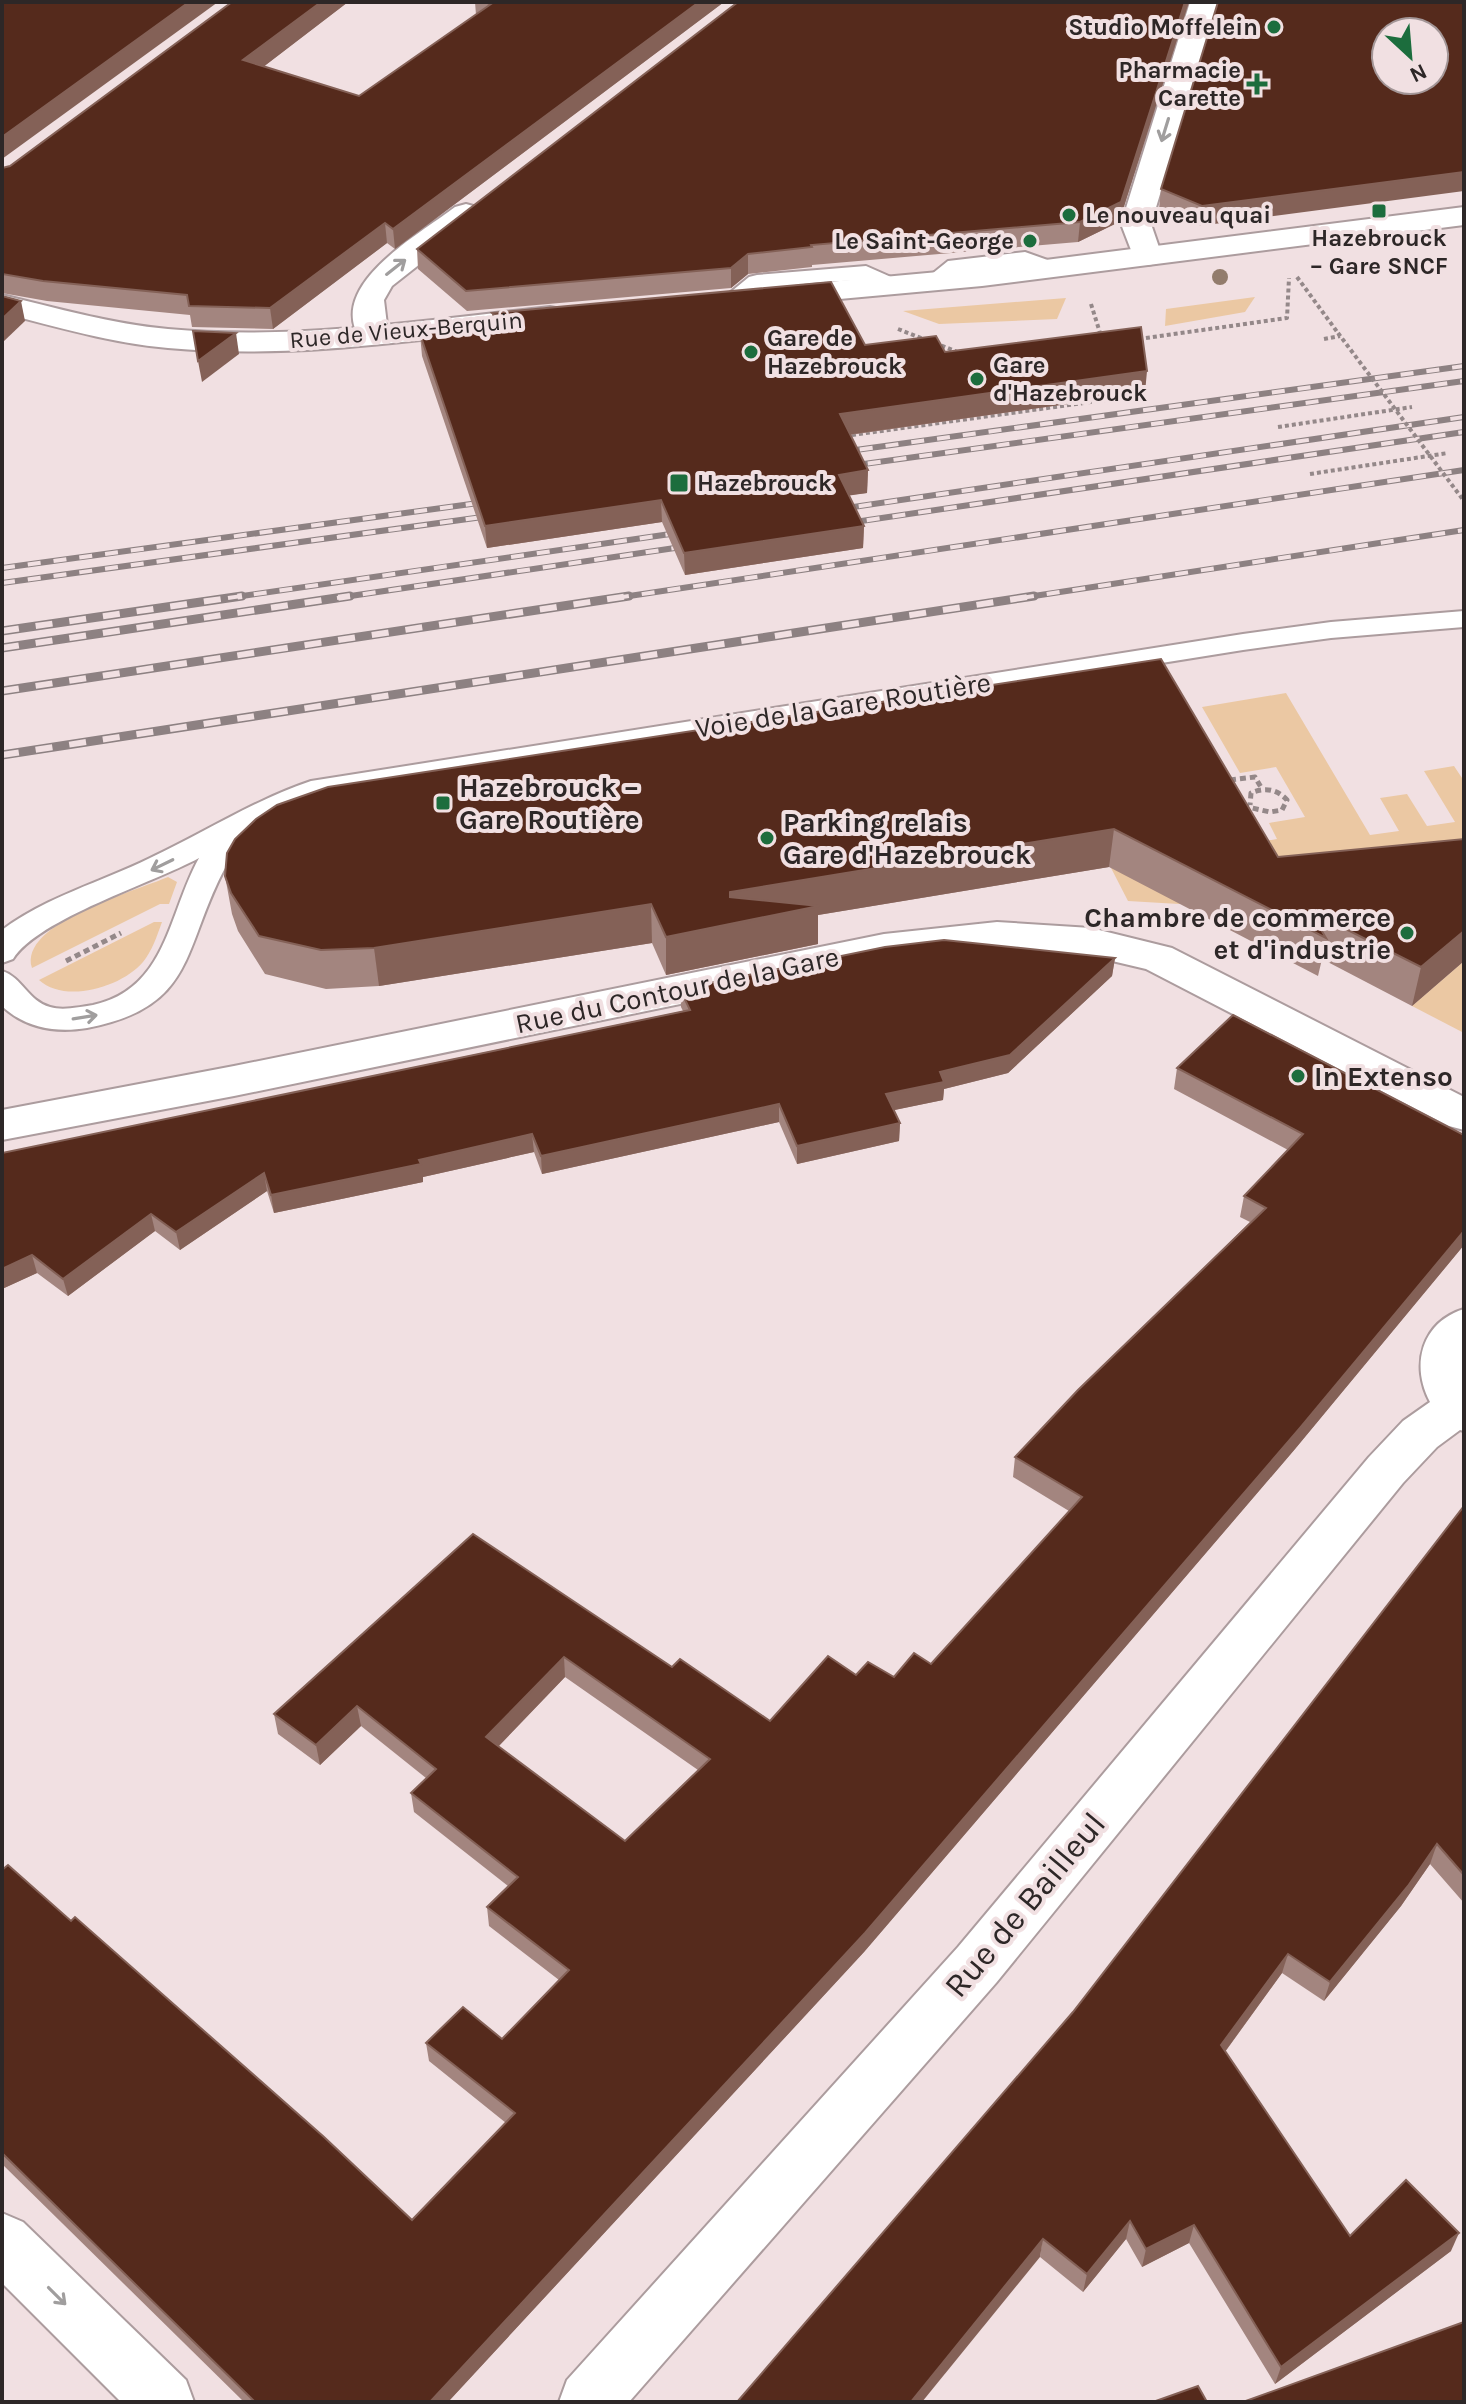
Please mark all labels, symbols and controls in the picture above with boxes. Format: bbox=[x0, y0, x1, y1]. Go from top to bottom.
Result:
place label: Studio Moffelein bbox=[1068, 13, 1258, 41]
north arrow bbox=[1370, 16, 1450, 96]
marker: Studio Moffelein bbox=[1265, 18, 1283, 36]
place label: Pharmacie Carette bbox=[1119, 56, 1241, 112]
text: N bbox=[1406, 58, 1431, 88]
marker: Pharmacie Carette bbox=[1248, 75, 1266, 93]
one-way arrow bbox=[1157, 117, 1172, 143]
place label: Le nouveau quai bbox=[1085, 201, 1271, 229]
marker: Hazebrouck – Gare SNCF bbox=[1370, 202, 1388, 220]
marker: Le nouveau quai bbox=[1060, 206, 1078, 224]
place label: Hazebrouck – Gare SNCF bbox=[1310, 224, 1448, 280]
place label: Le Saint-George bbox=[834, 227, 1014, 255]
marker: Le Saint-George bbox=[1021, 232, 1039, 250]
one-way arrow bbox=[385, 258, 406, 275]
street label: Rue de Vieux-Berquin bbox=[288, 306, 524, 354]
place label: Gare de Hazebrouck bbox=[767, 324, 902, 380]
marker: Gare de Hazebrouck bbox=[742, 343, 760, 361]
place label: Gare d'Hazebrouck bbox=[993, 351, 1147, 407]
marker: Gare d'Hazebrouck bbox=[968, 370, 986, 388]
place label: Hazebrouck bbox=[697, 469, 832, 497]
marker: Hazebrouck bbox=[668, 472, 690, 494]
street label: Voie de la Gare Routière bbox=[693, 665, 993, 745]
place label: Hazebrouck – Gare Routière bbox=[459, 771, 640, 836]
marker: Hazebrouck – Gare Routière bbox=[434, 794, 452, 812]
place label: Parking relais Gare d'Hazebrouck bbox=[783, 806, 1032, 871]
marker: Parking relais Gare d'Hazebrouck bbox=[758, 829, 776, 847]
one-way arrow bbox=[150, 857, 174, 873]
place label: Chambre de commerce et d'industrie bbox=[1084, 901, 1391, 966]
marker: Chambre de commerce et d'industrie bbox=[1398, 924, 1416, 942]
street label: Rue du Contour de la Gare bbox=[512, 940, 842, 1040]
one-way arrow bbox=[72, 1008, 98, 1023]
place label: In Extenso bbox=[1314, 1060, 1453, 1093]
marker: In Extenso bbox=[1289, 1067, 1307, 1085]
street label: Rue de Bailleul bbox=[936, 1804, 1114, 2006]
one-way arrow bbox=[47, 2287, 67, 2306]

